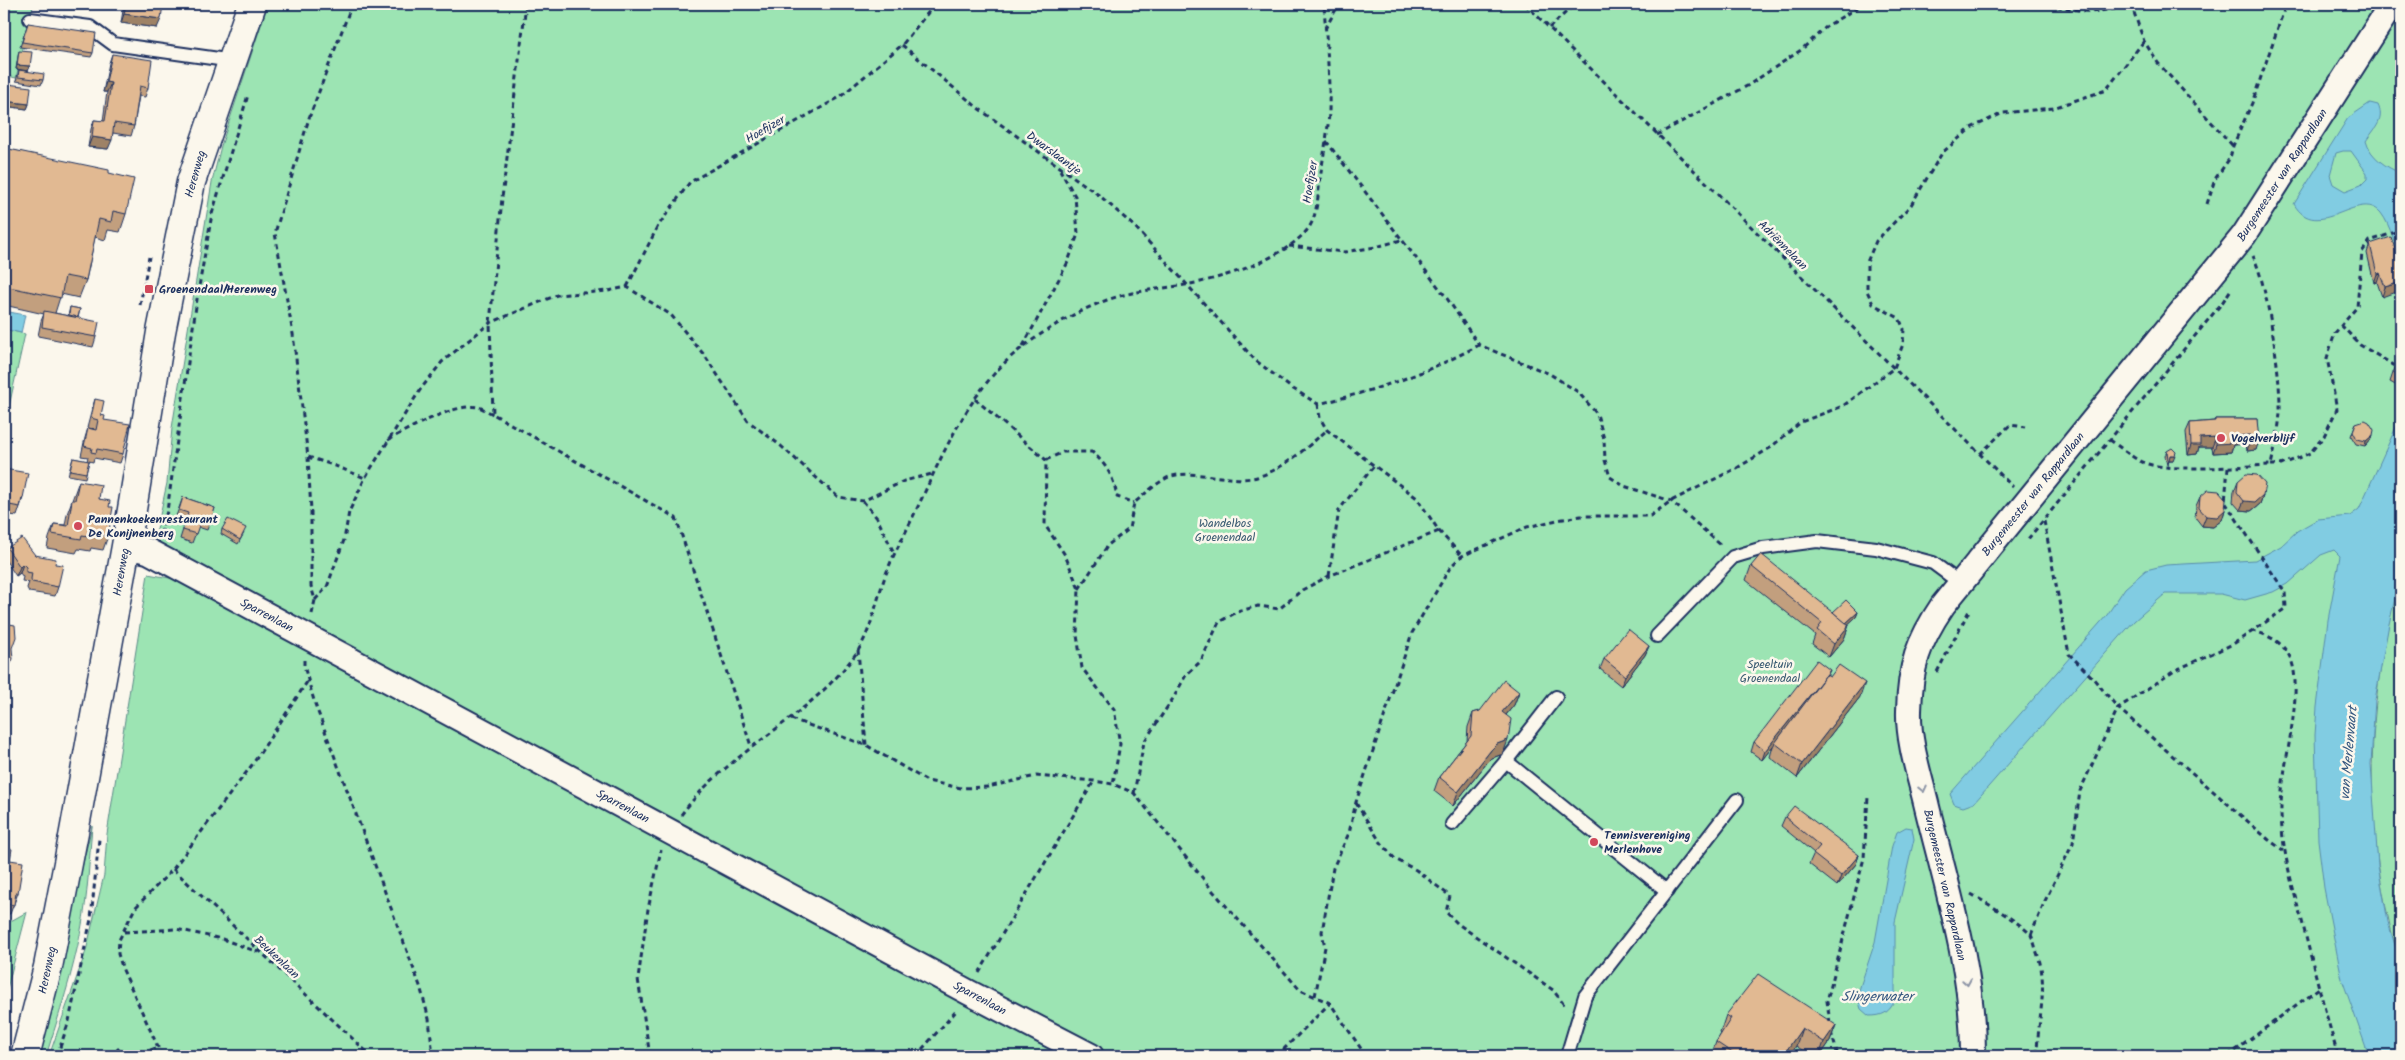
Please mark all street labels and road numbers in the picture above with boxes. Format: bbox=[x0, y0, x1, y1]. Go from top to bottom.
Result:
street label: Burgemeester van Rappardlaan bbox=[2232, 105, 2333, 245]
street label: Hoefijzer bbox=[742, 110, 789, 148]
street label: Dwarslaantje bbox=[1022, 127, 1086, 180]
street label: Herenweg bbox=[180, 148, 211, 200]
street label: Hoefijzer bbox=[1298, 158, 1323, 205]
street label: Adriënnelaan bbox=[1753, 216, 1812, 275]
street label: Burgemeester van Rappardlaan bbox=[1977, 428, 2090, 561]
street label: Herenweg bbox=[108, 546, 135, 598]
street label: Sparrenlaan bbox=[237, 593, 297, 637]
street label: Sparrenlaan bbox=[593, 784, 653, 828]
street label: Burgemeester van Rappardlaan bbox=[1918, 807, 1971, 963]
street label: Beukenlaan bbox=[249, 931, 304, 984]
street label: Herenweg bbox=[33, 944, 62, 996]
street label: Sparrenlaan bbox=[950, 976, 1010, 1020]

